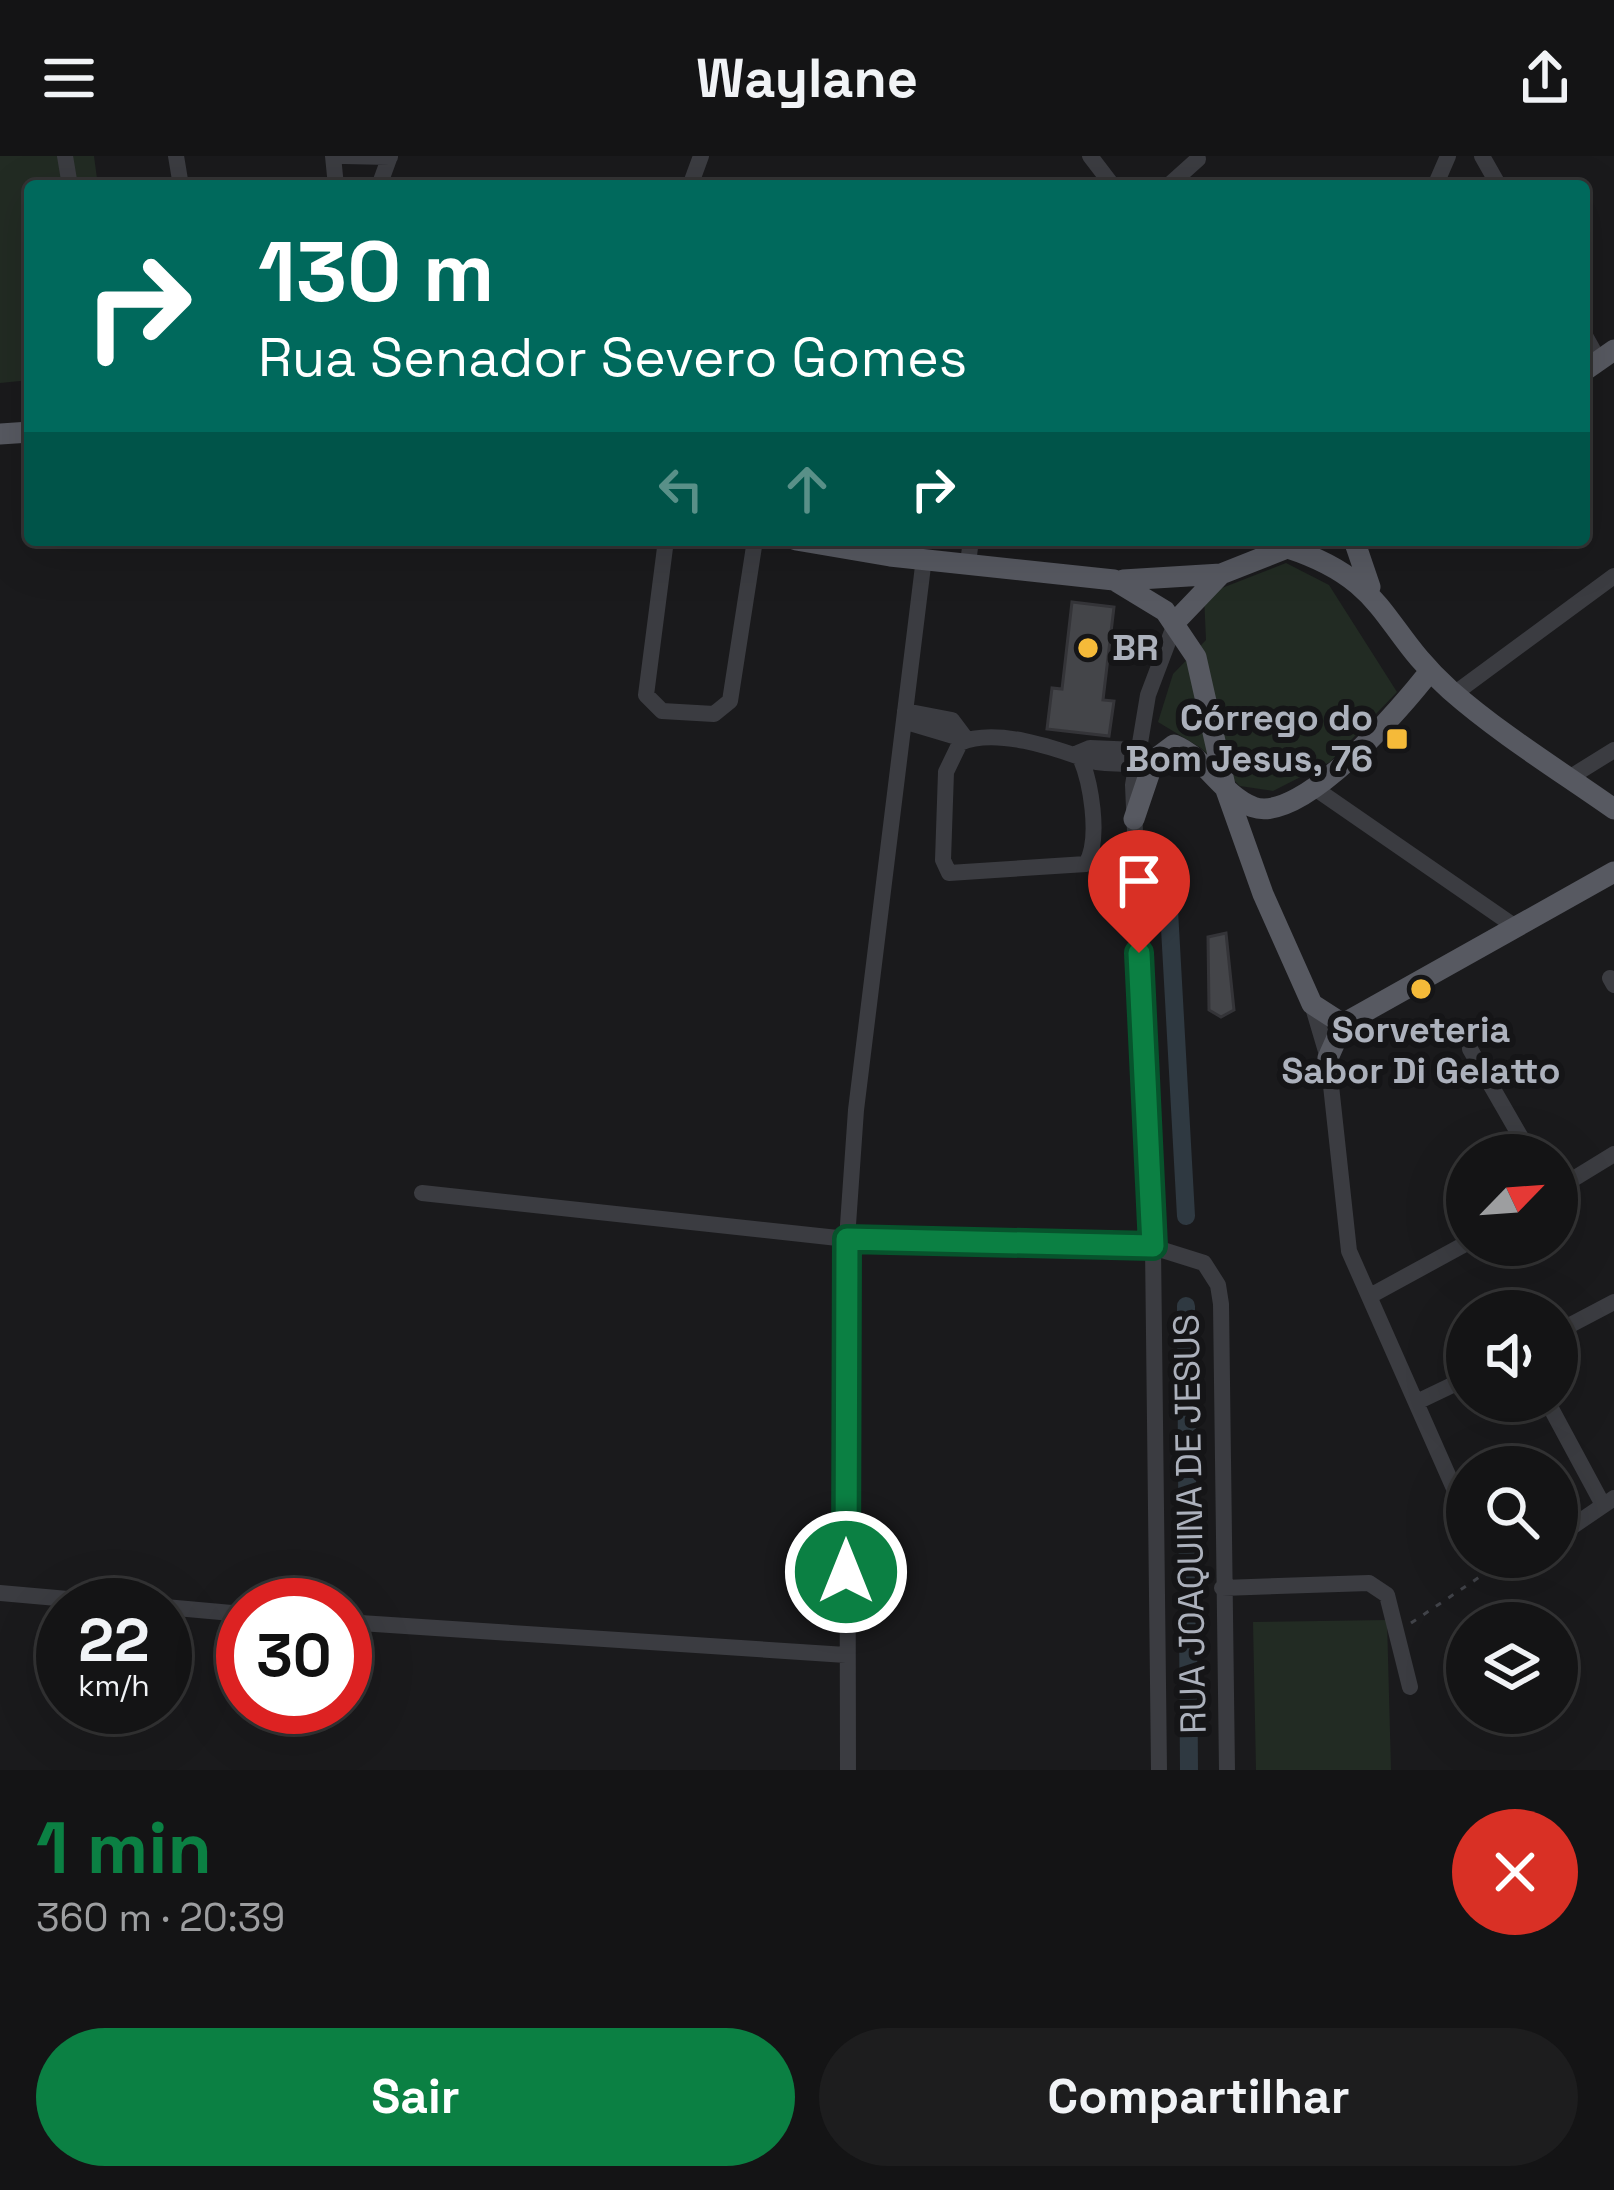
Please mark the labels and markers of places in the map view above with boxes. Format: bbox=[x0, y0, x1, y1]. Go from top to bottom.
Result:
place label: BR bbox=[1112, 625, 1159, 671]
marker: BR bbox=[1075, 635, 1101, 661]
place label: Córrego do Bom Jesus, 76 bbox=[1125, 695, 1373, 782]
marker: Córrego do Bom Jesus, 76 bbox=[1384, 726, 1410, 752]
pin bbox=[1088, 830, 1190, 953]
marker: Sorveteria Sabor Di Gelatto bbox=[1408, 976, 1434, 1002]
place label: Sorveteria Sabor Di Gelatto bbox=[1282, 1007, 1560, 1094]

